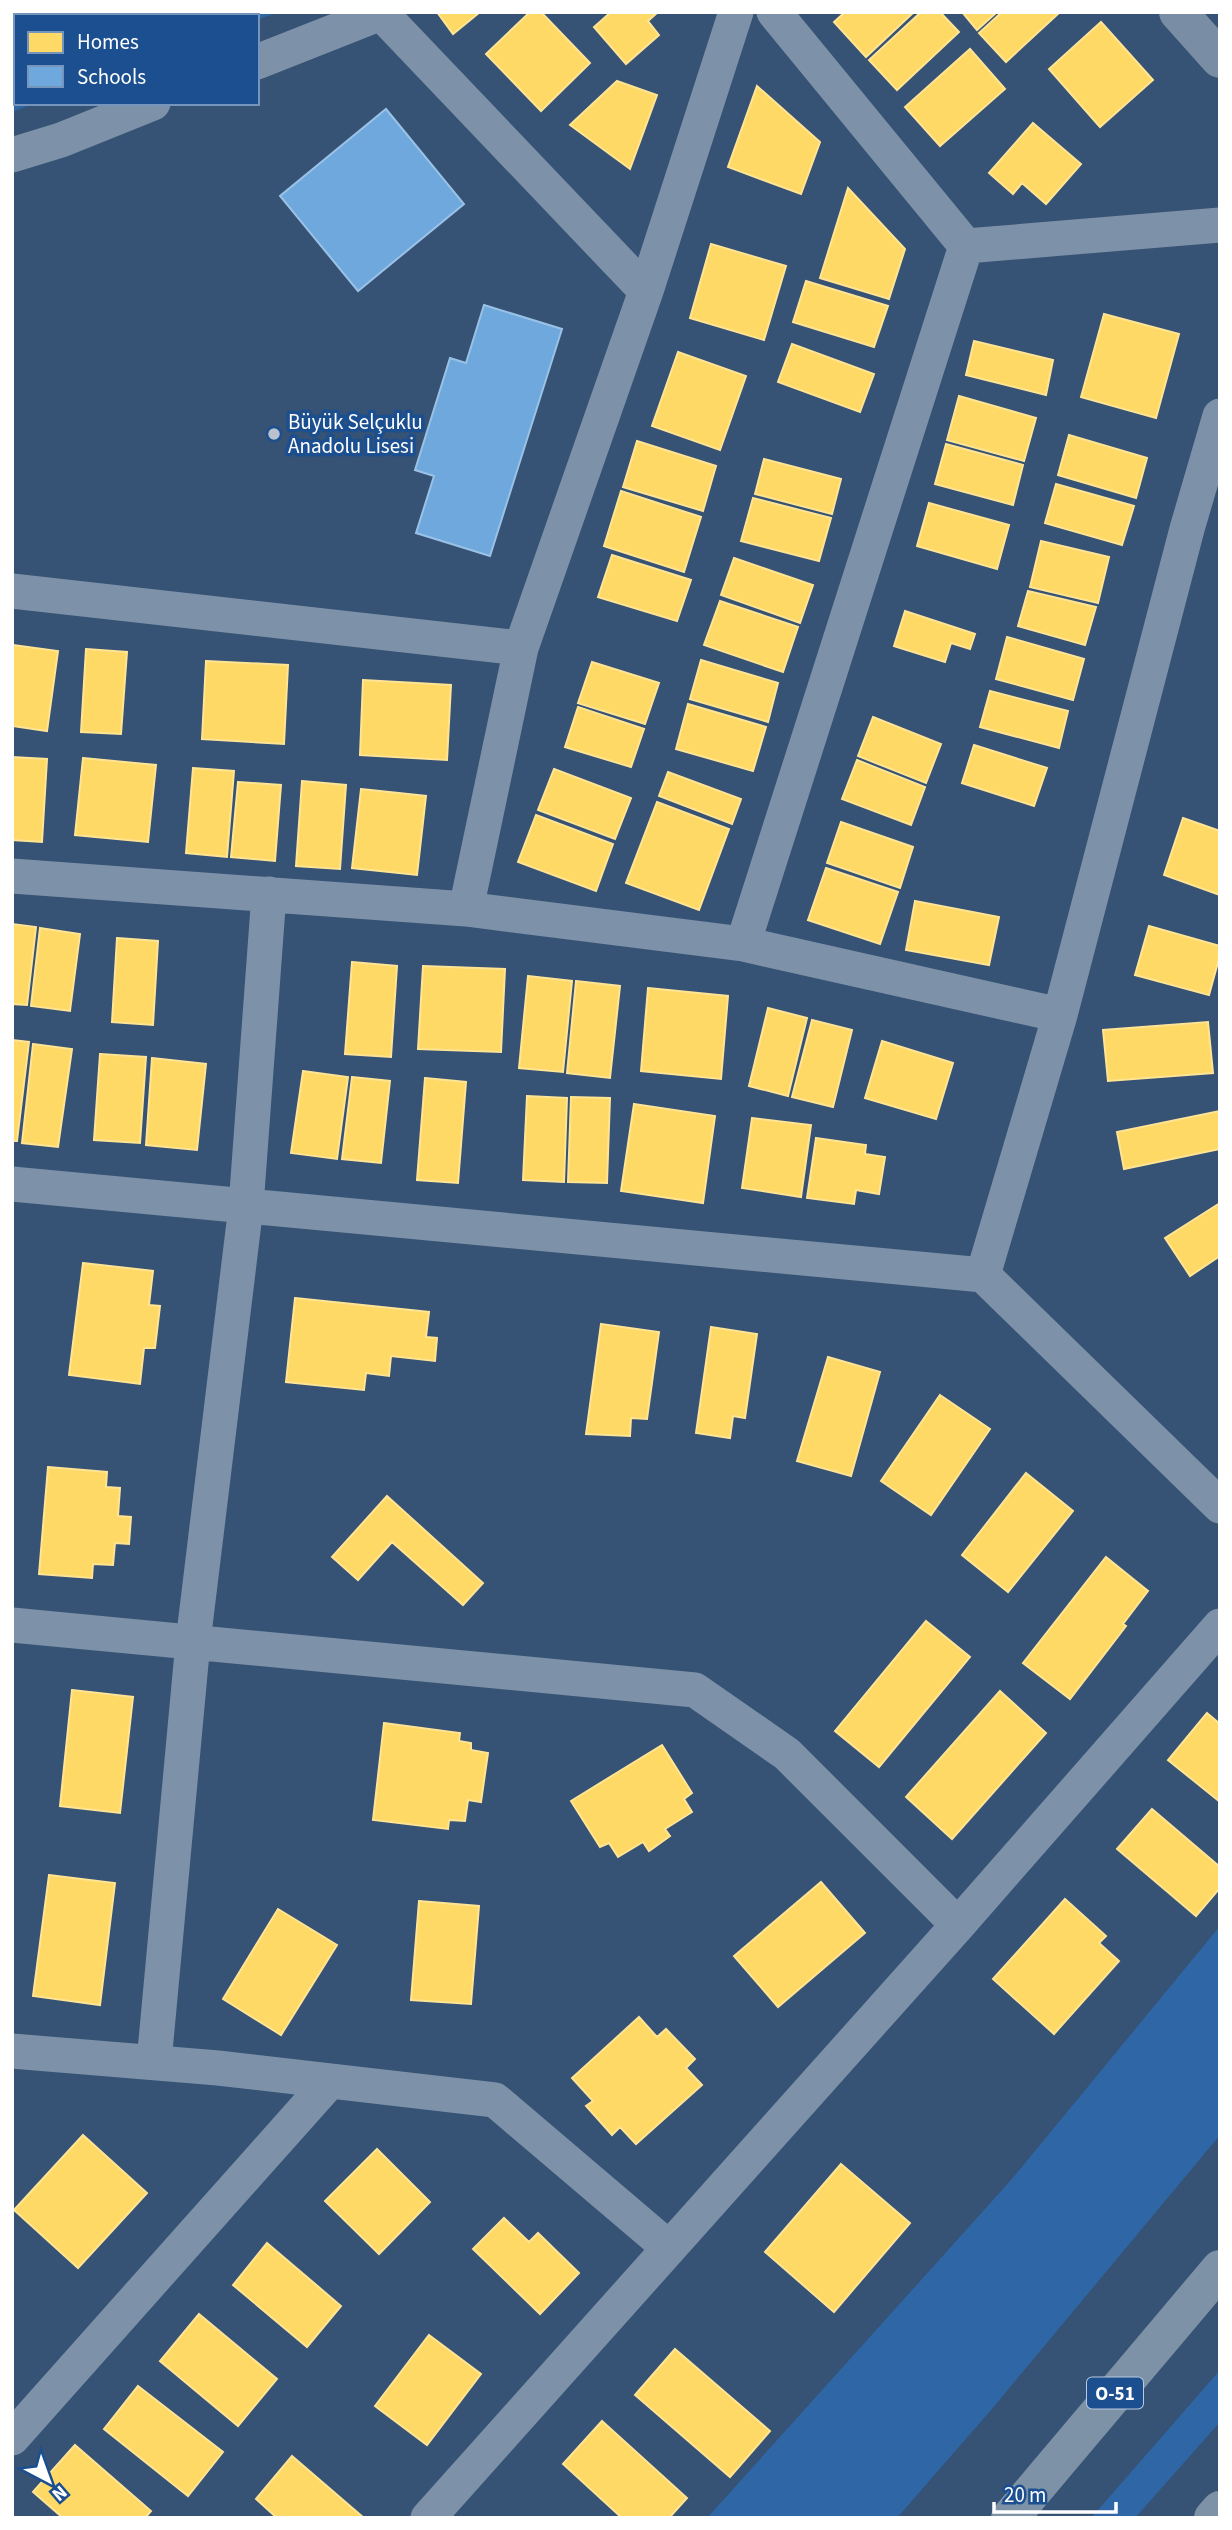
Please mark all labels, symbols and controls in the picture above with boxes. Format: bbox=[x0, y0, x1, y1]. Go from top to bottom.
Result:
legend bbox=[14, 14, 259, 105]
text: Homes bbox=[77, 27, 139, 57]
text: Schools bbox=[77, 62, 146, 92]
place label: Büyük Selçuklu Anadolu Lisesi bbox=[288, 407, 423, 461]
marker: Büyük Selçuklu Anadolu Lisesi bbox=[266, 426, 282, 442]
road number: O-51 bbox=[1087, 2378, 1143, 2408]
north arrow bbox=[14, 2446, 84, 2516]
scale bar bbox=[994, 2470, 1116, 2514]
text: N bbox=[46, 2478, 73, 2507]
text: 20 m bbox=[1004, 2480, 1046, 2510]

